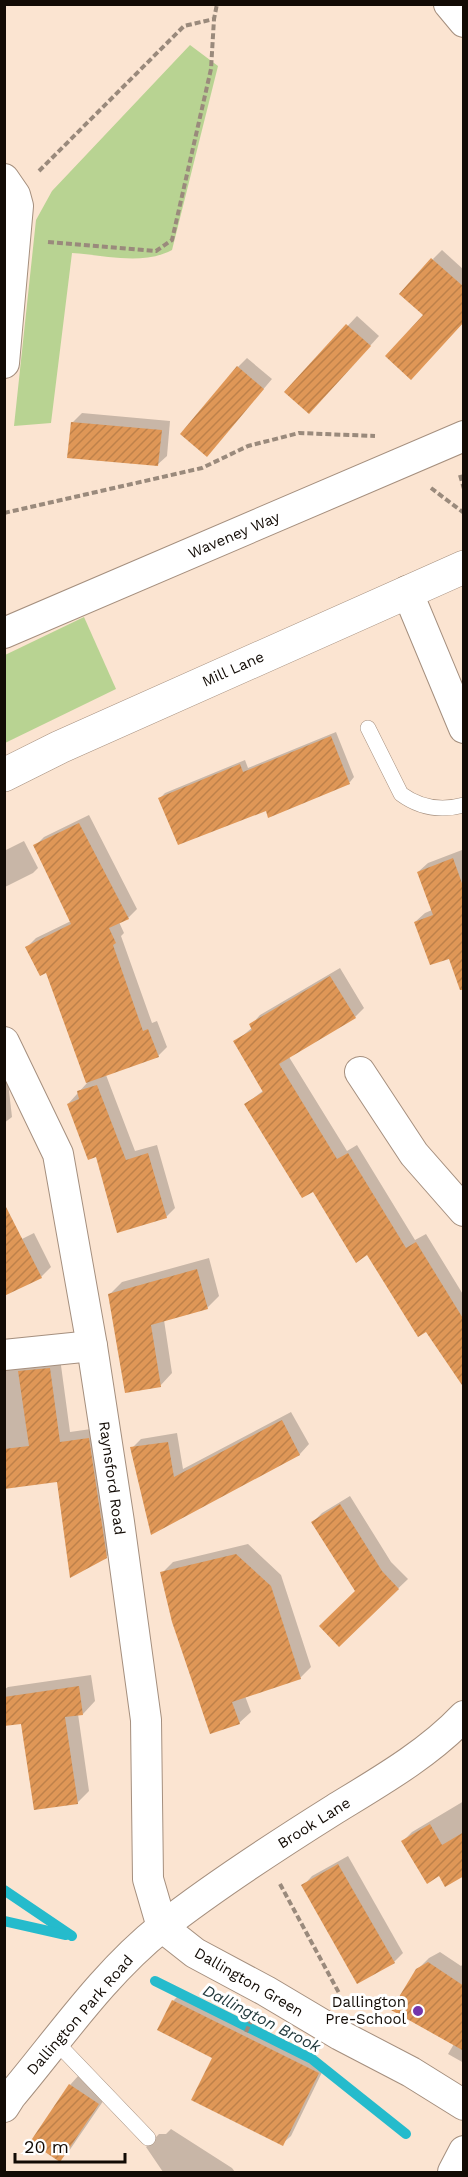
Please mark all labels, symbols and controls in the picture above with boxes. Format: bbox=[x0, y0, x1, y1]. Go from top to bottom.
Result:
street label: Waveney Way bbox=[185, 508, 283, 562]
street label: Mill Lane bbox=[199, 647, 267, 691]
street label: Raynsford Road bbox=[95, 1420, 129, 1536]
street label: Brook Lane bbox=[274, 1794, 354, 1852]
street label: Dallington Green bbox=[191, 1944, 307, 2020]
street label: Dallington Park Road bbox=[23, 1951, 137, 2079]
water label: Dallington Brook bbox=[200, 1981, 325, 2057]
place label: Dallington Pre-School bbox=[325, 1993, 406, 2028]
marker: Dallington Pre-School bbox=[411, 2004, 425, 2018]
scale bar bbox=[15, 2126, 124, 2164]
text: 20 m bbox=[24, 2136, 69, 2157]

